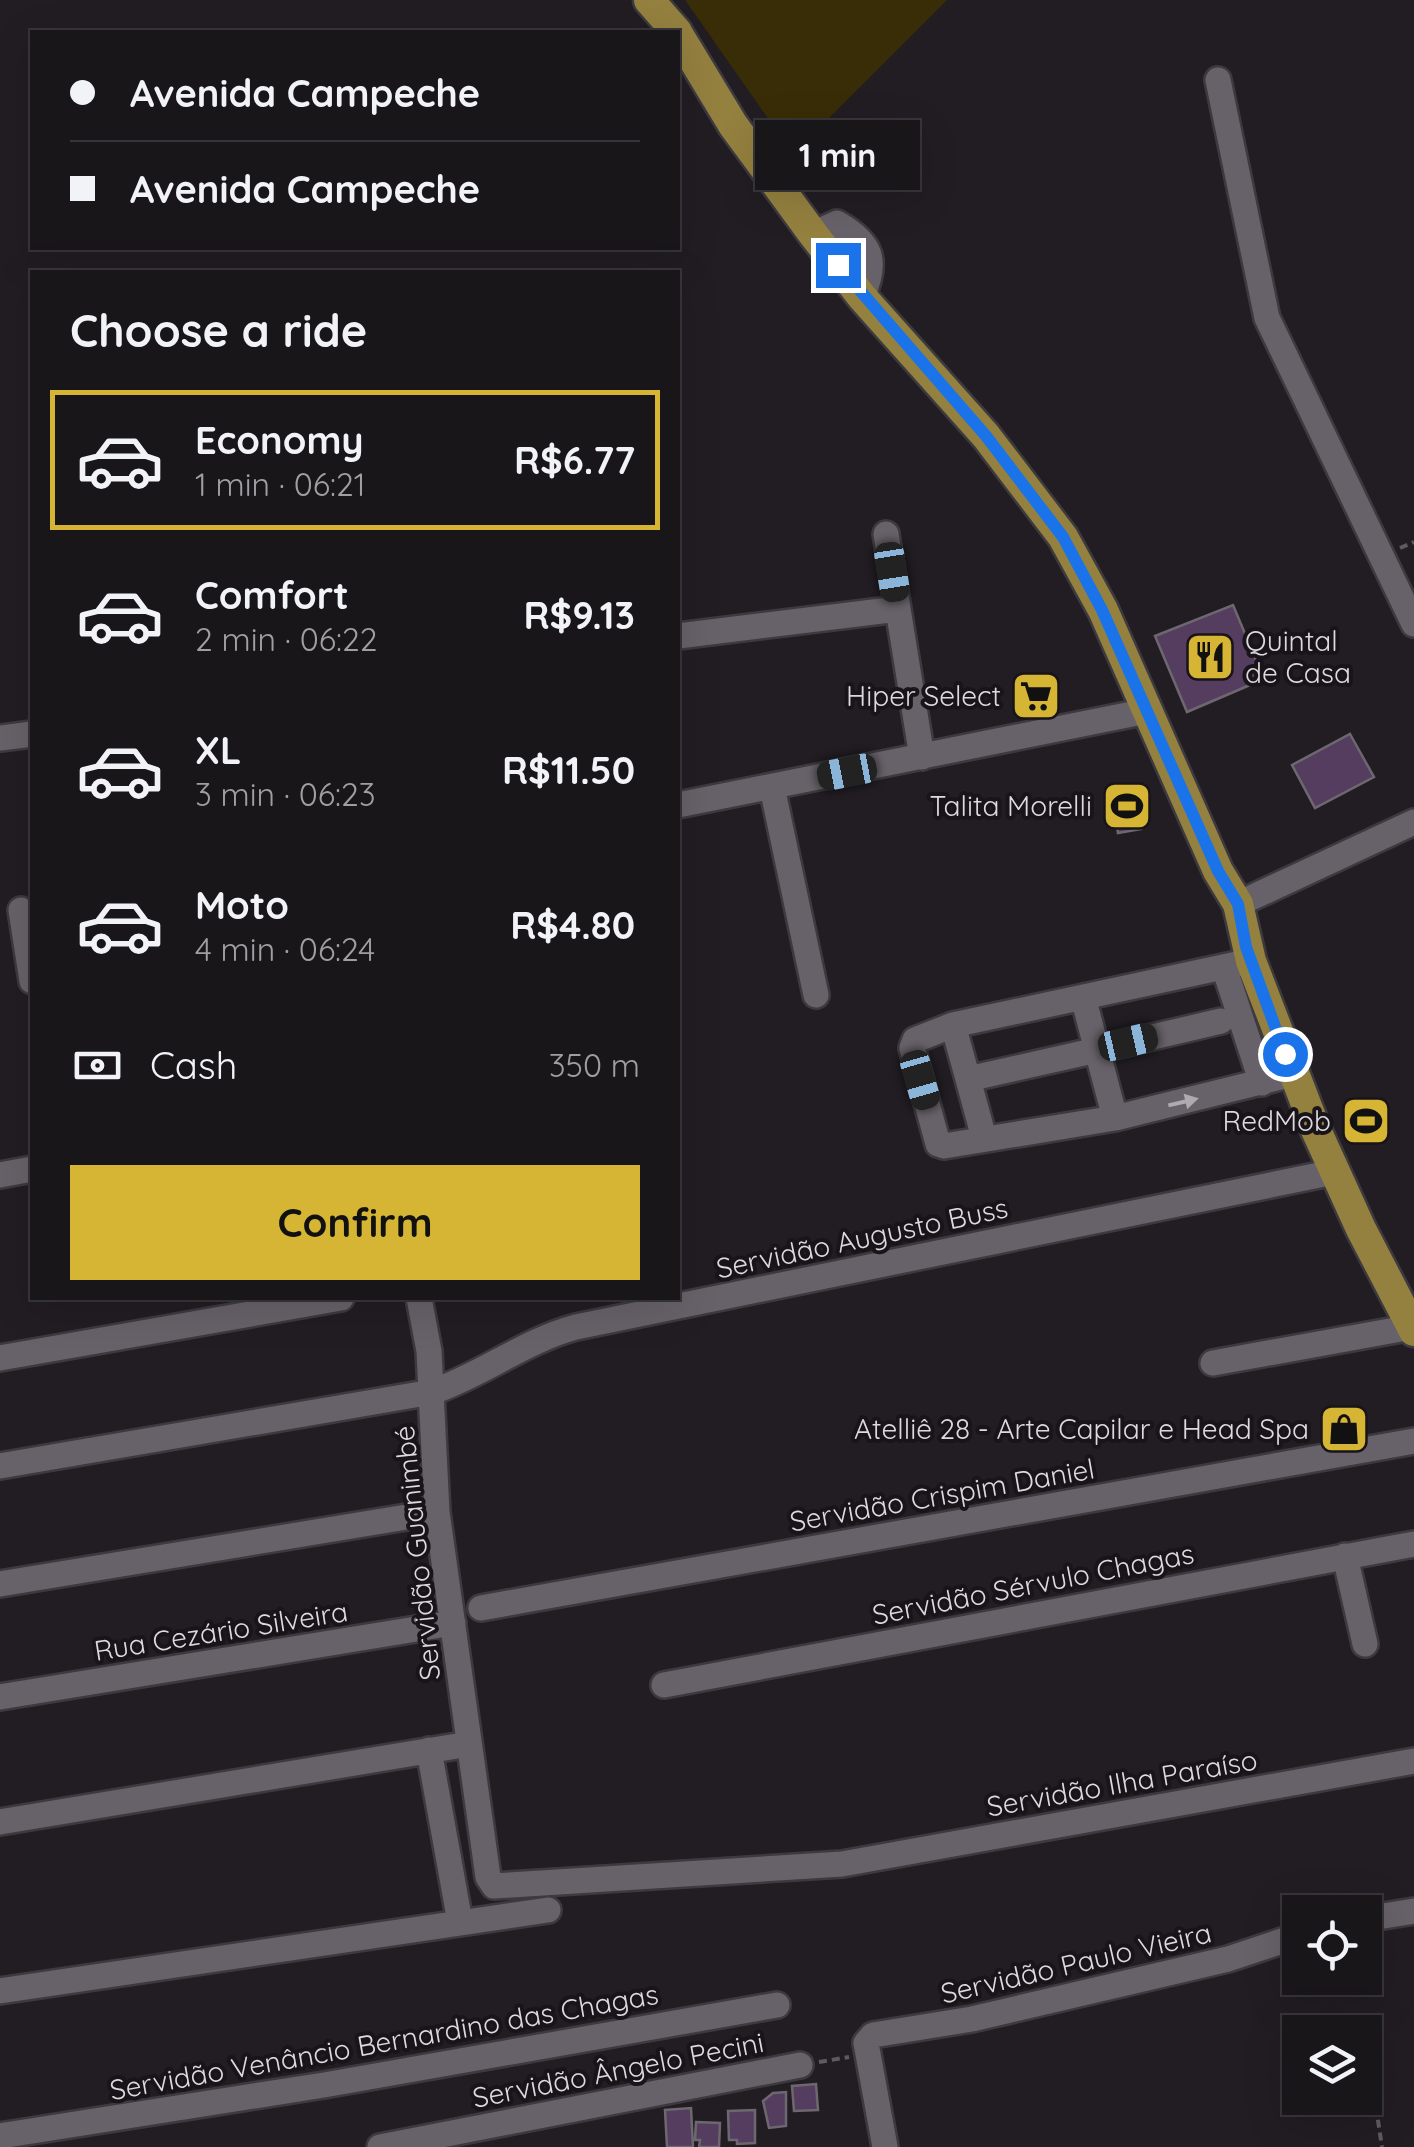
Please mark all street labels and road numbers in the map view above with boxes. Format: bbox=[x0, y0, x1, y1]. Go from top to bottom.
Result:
street label: Servidão Augusto Buss bbox=[713, 1190, 1011, 1286]
street label: Servidão Guanimbé bbox=[386, 1424, 447, 1682]
street label: Servidão Crispim Daniel bbox=[787, 1450, 1097, 1539]
street label: Servidão Sérvulo Chagas bbox=[869, 1535, 1197, 1632]
street label: Rua Cezário Silveira bbox=[92, 1593, 350, 1668]
street label: Servidão Ilha Paraíso bbox=[984, 1741, 1260, 1824]
street label: Servidão Paulo Vieira bbox=[937, 1914, 1215, 2011]
street label: Servidão Venâncio Bernardino das Chagas bbox=[107, 1976, 661, 2107]
street label: Servidão Ângelo Pecini bbox=[469, 2024, 766, 2115]

